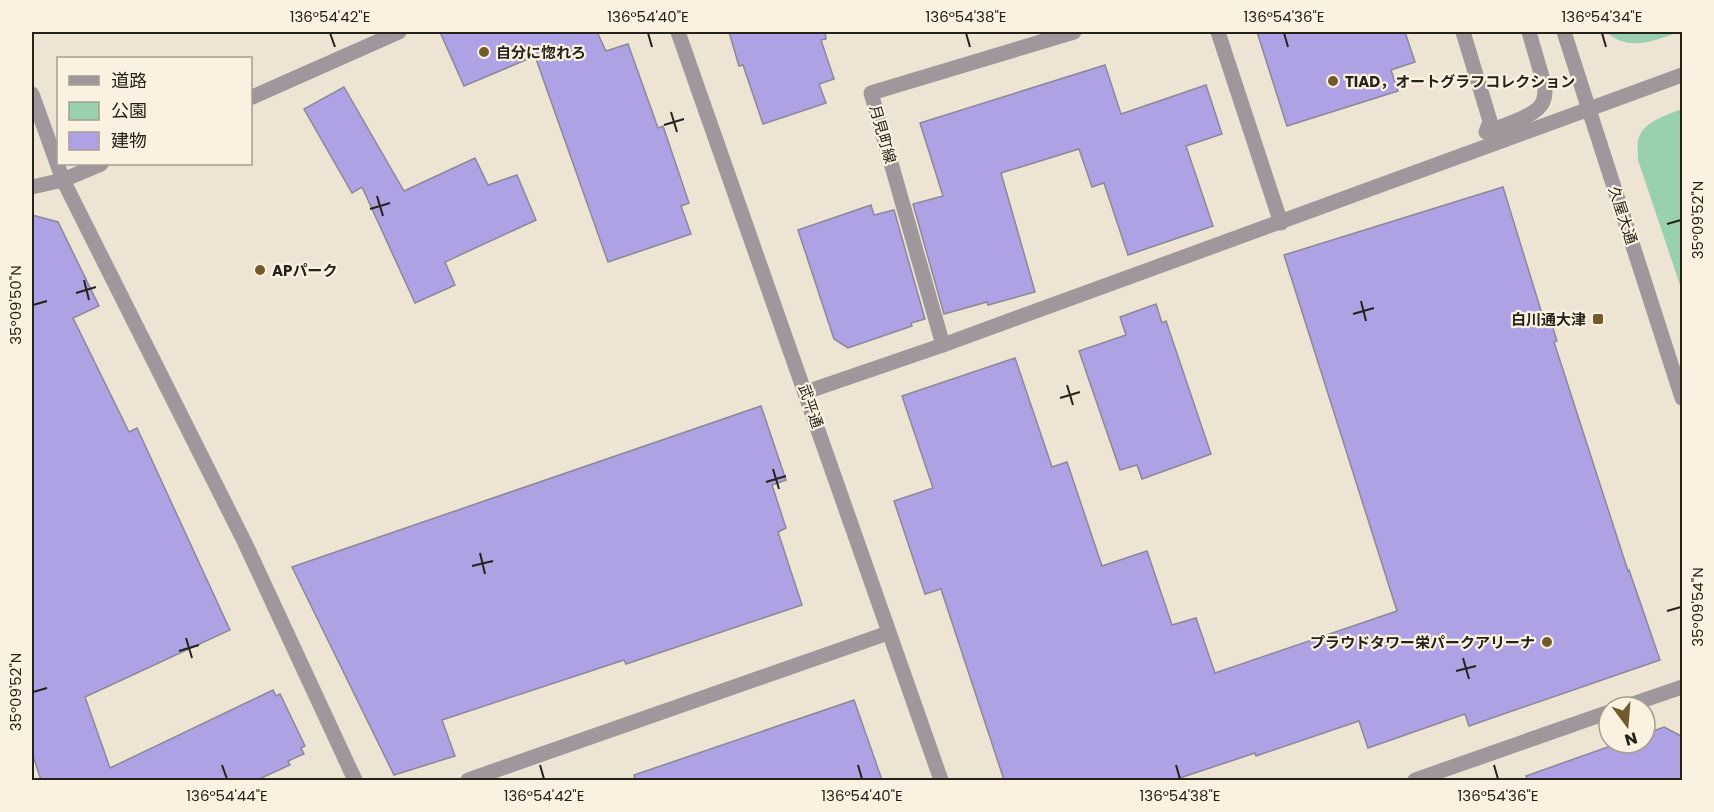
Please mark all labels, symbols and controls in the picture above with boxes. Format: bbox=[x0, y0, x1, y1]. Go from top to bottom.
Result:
text: 136°54'42"E bbox=[290, 6, 370, 27]
text: 136°54'40"E bbox=[607, 6, 689, 27]
text: 136°54'38"E bbox=[926, 6, 1006, 27]
text: 136°54'36"E bbox=[1244, 6, 1325, 27]
text: 136°54'34"E bbox=[1562, 6, 1642, 27]
place label: 自分に惚れろ bbox=[496, 42, 586, 63]
marker: 自分に惚れろ bbox=[477, 45, 491, 59]
legend bbox=[57, 57, 252, 165]
text: 道路 bbox=[111, 68, 147, 93]
place label: TIAD，オートグラフコレクション bbox=[1345, 71, 1575, 92]
marker: TIAD，オートグラフコレクション bbox=[1326, 74, 1340, 88]
text: 公園 bbox=[111, 98, 147, 123]
street label: 月見町線 bbox=[865, 102, 901, 166]
text: 建物 bbox=[111, 128, 147, 153]
text: 35°09'52"N bbox=[1687, 181, 1708, 259]
street label: 久屋大通 bbox=[1604, 183, 1642, 247]
place label: APパーク bbox=[272, 260, 337, 281]
marker: APパーク bbox=[253, 263, 267, 277]
text: 35°09'50"N bbox=[5, 265, 26, 345]
place label: 白川通大津 bbox=[1511, 309, 1586, 330]
marker: 白川通大津 bbox=[1591, 312, 1605, 326]
street label: 武平通 bbox=[794, 381, 828, 431]
text: 35°09'54"N bbox=[1687, 567, 1708, 647]
place label: プラウドタワー栄パークアリーナ bbox=[1310, 632, 1535, 653]
marker: プラウドタワー栄パークアリーナ bbox=[1540, 635, 1554, 649]
text: 35°09'52"N bbox=[5, 653, 26, 731]
north arrow bbox=[1597, 695, 1657, 755]
text: N bbox=[1622, 726, 1640, 752]
text: 136°54'44"E bbox=[186, 785, 268, 806]
text: 136°54'42"E bbox=[504, 785, 584, 806]
text: 136°54'40"E bbox=[821, 785, 903, 806]
text: 136°54'38"E bbox=[1140, 785, 1220, 806]
text: 136°54'36"E bbox=[1458, 785, 1539, 806]

